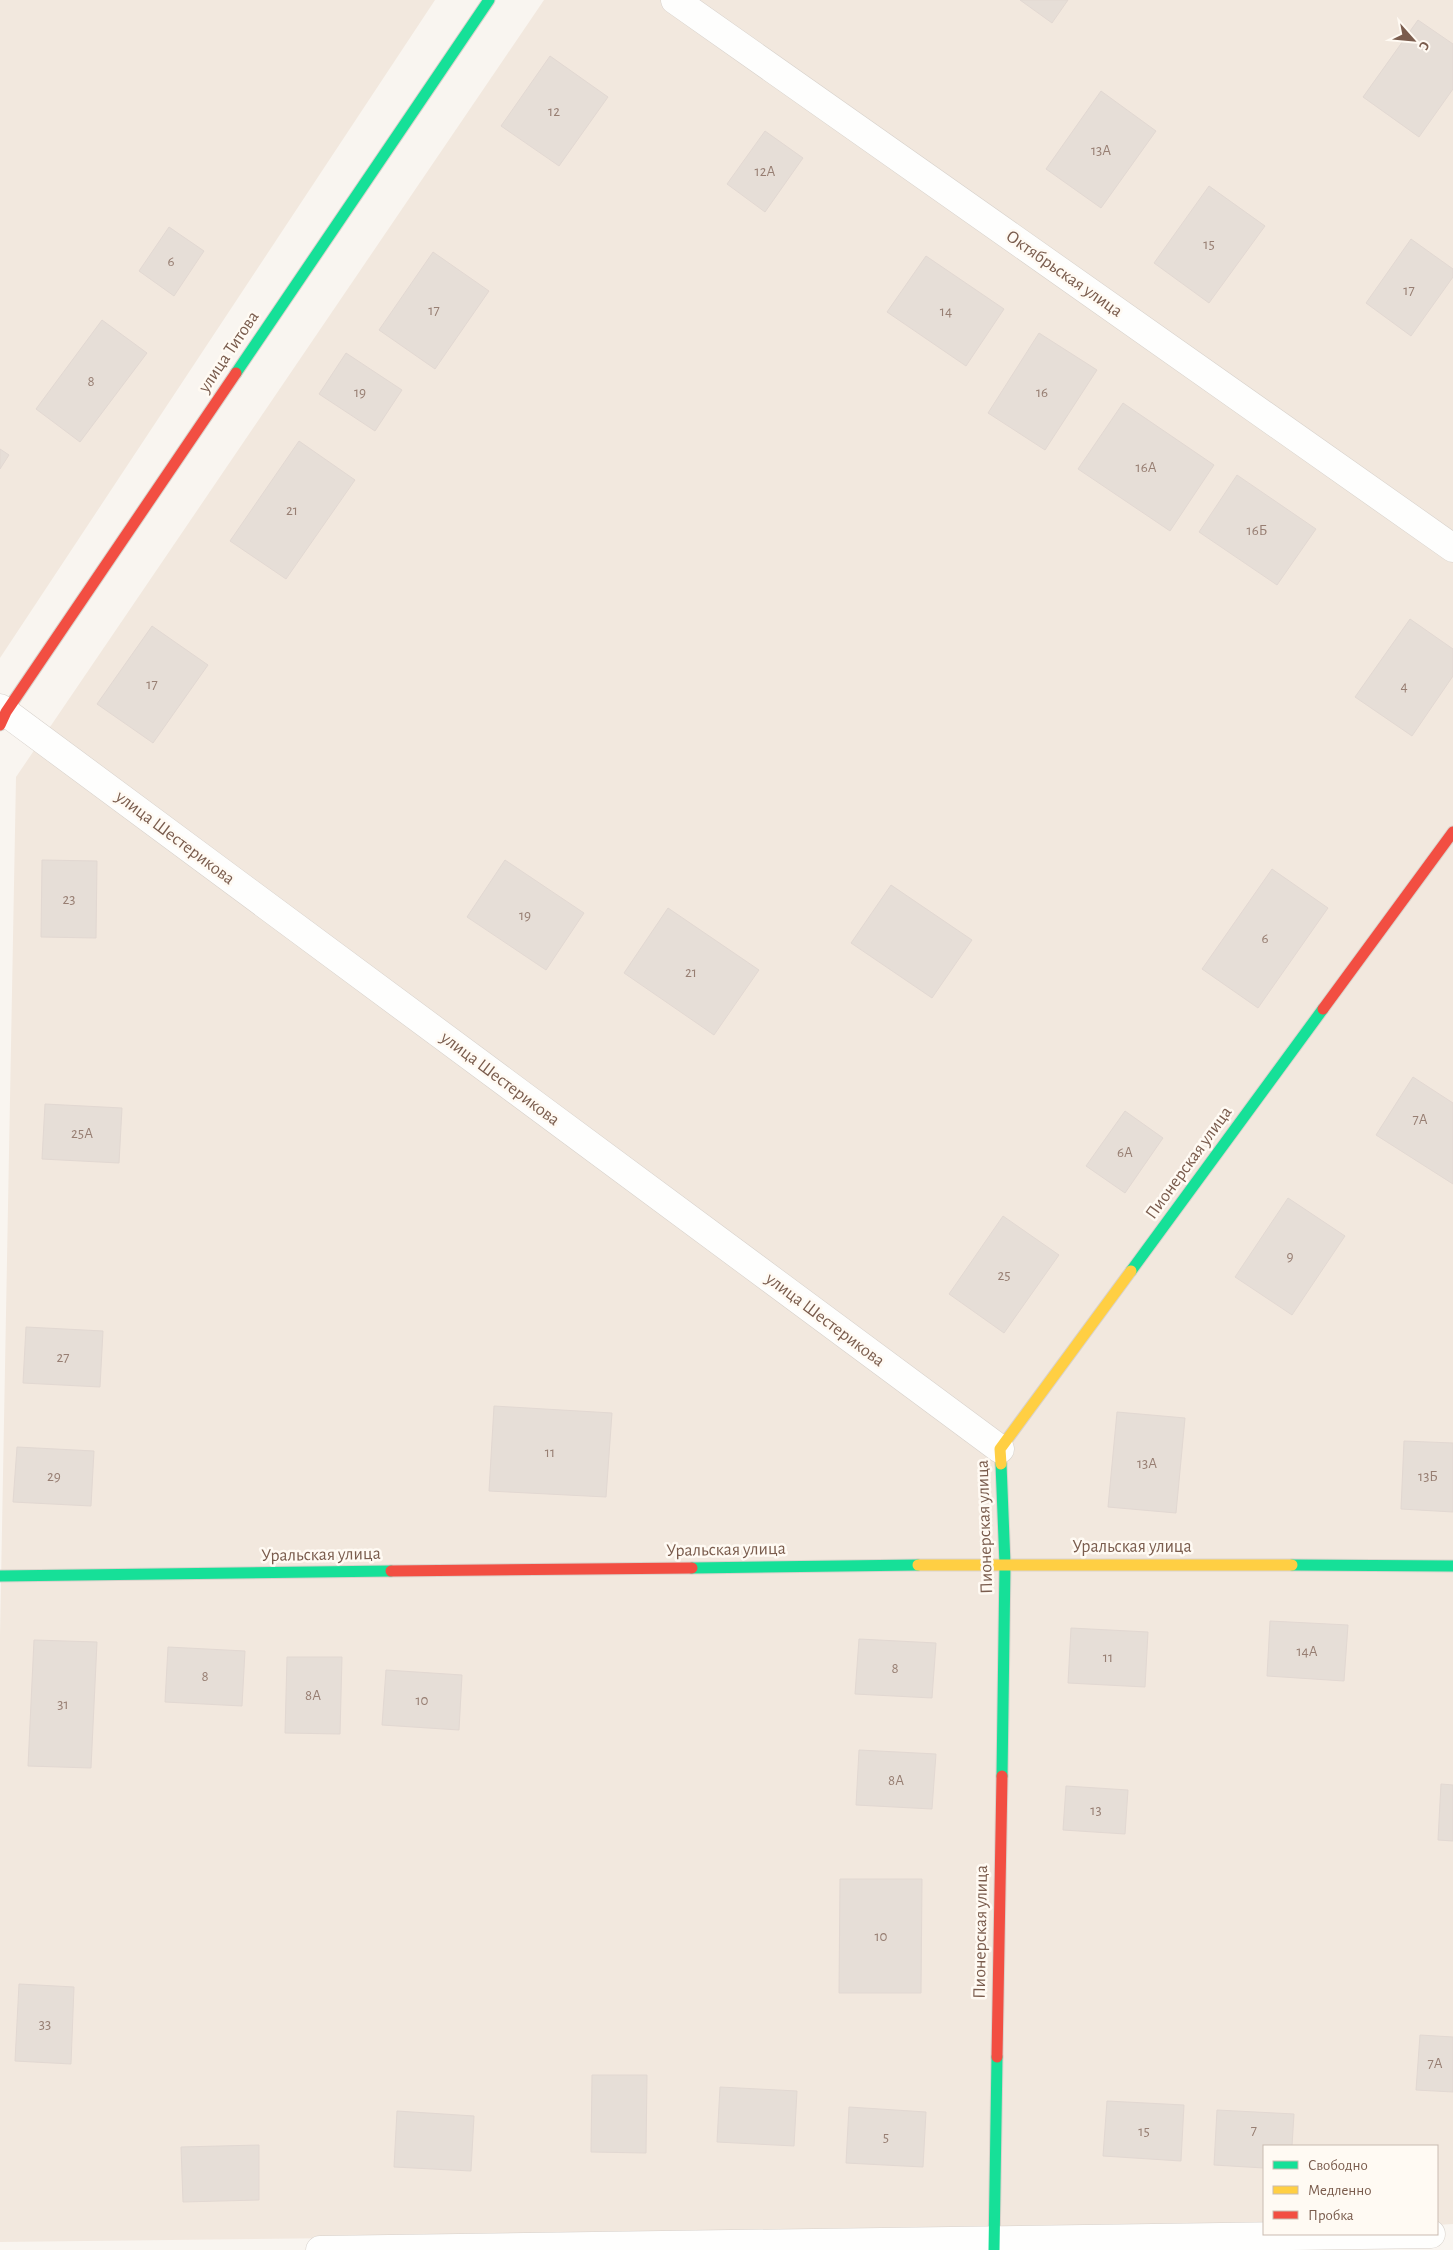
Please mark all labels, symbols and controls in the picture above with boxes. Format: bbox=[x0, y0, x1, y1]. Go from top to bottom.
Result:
north arrow bbox=[1388, 15, 1438, 65]
text: С bbox=[1416, 39, 1432, 52]
house number: 12 bbox=[548, 104, 560, 119]
house number: 13А bbox=[1091, 143, 1111, 158]
house number: 12А bbox=[755, 164, 776, 179]
street label: Октябрьская улица bbox=[1002, 226, 1126, 321]
house number: 15 bbox=[1203, 237, 1215, 252]
house number: 6 bbox=[167, 254, 175, 269]
house number: 17 bbox=[1403, 283, 1415, 298]
house number: 17 bbox=[428, 303, 440, 318]
house number: 14 bbox=[940, 304, 952, 319]
street label: улица Титова bbox=[195, 308, 263, 397]
house number: 8 bbox=[87, 374, 95, 389]
house number: 19 bbox=[354, 385, 366, 400]
house number: 16 bbox=[1036, 385, 1048, 400]
house number: 16А bbox=[1135, 460, 1157, 475]
house number: 21 bbox=[286, 503, 298, 518]
house number: 16Б bbox=[1247, 523, 1267, 538]
house number: 17 bbox=[146, 677, 158, 692]
house number: 4 bbox=[1400, 679, 1408, 694]
street label: улица Шестерикова bbox=[111, 787, 238, 888]
house number: 23 bbox=[62, 892, 76, 907]
house number: 19 bbox=[519, 908, 531, 923]
house number: 6 bbox=[1261, 931, 1269, 946]
house number: 21 bbox=[685, 965, 697, 980]
street label: улица Шестерикова bbox=[436, 1028, 563, 1129]
street label: Пионерская улица bbox=[1142, 1103, 1236, 1223]
house number: 7А bbox=[1412, 1112, 1428, 1127]
house number: 25А bbox=[71, 1126, 93, 1141]
house number: 6А bbox=[1117, 1145, 1133, 1160]
house number: 9 bbox=[1286, 1249, 1294, 1264]
house number: 25 bbox=[997, 1268, 1011, 1283]
street label: улица Шестерикова bbox=[761, 1269, 888, 1370]
house number: 27 bbox=[56, 1350, 70, 1365]
house number: 11 bbox=[545, 1445, 555, 1460]
house number: 13А bbox=[1137, 1456, 1157, 1471]
street label: Пионерская улица bbox=[974, 1460, 996, 1594]
house number: 29 bbox=[47, 1469, 61, 1484]
house number: 13Б bbox=[1418, 1469, 1438, 1484]
street label: Уральская улица bbox=[1072, 1538, 1192, 1556]
street label: Уральская улица bbox=[666, 1540, 786, 1560]
street label: Уральская улица bbox=[261, 1545, 381, 1565]
house number: 14А bbox=[1296, 1644, 1318, 1659]
house number: 11 bbox=[1103, 1650, 1113, 1665]
house number: 8 bbox=[891, 1661, 899, 1676]
house number: 8 bbox=[201, 1669, 209, 1684]
house number: 8А bbox=[305, 1688, 321, 1703]
house number: 10 bbox=[415, 1693, 429, 1708]
house number: 31 bbox=[57, 1697, 69, 1712]
house number: 8А bbox=[888, 1773, 904, 1788]
house number: 13 bbox=[1090, 1803, 1102, 1818]
street label: Пионерская улица bbox=[971, 1865, 991, 1999]
house number: 10 bbox=[874, 1929, 888, 1944]
house number: 33 bbox=[39, 2017, 51, 2032]
house number: 7А bbox=[1427, 2056, 1443, 2071]
house number: 7 bbox=[1251, 2123, 1257, 2138]
house number: 15 bbox=[1138, 2124, 1150, 2139]
house number: 5 bbox=[883, 2130, 889, 2145]
legend bbox=[1263, 2145, 1438, 2235]
text: Свободно bbox=[1308, 2158, 1368, 2173]
text: Медленно bbox=[1308, 2183, 1372, 2198]
text: Пробка bbox=[1308, 2208, 1354, 2223]

